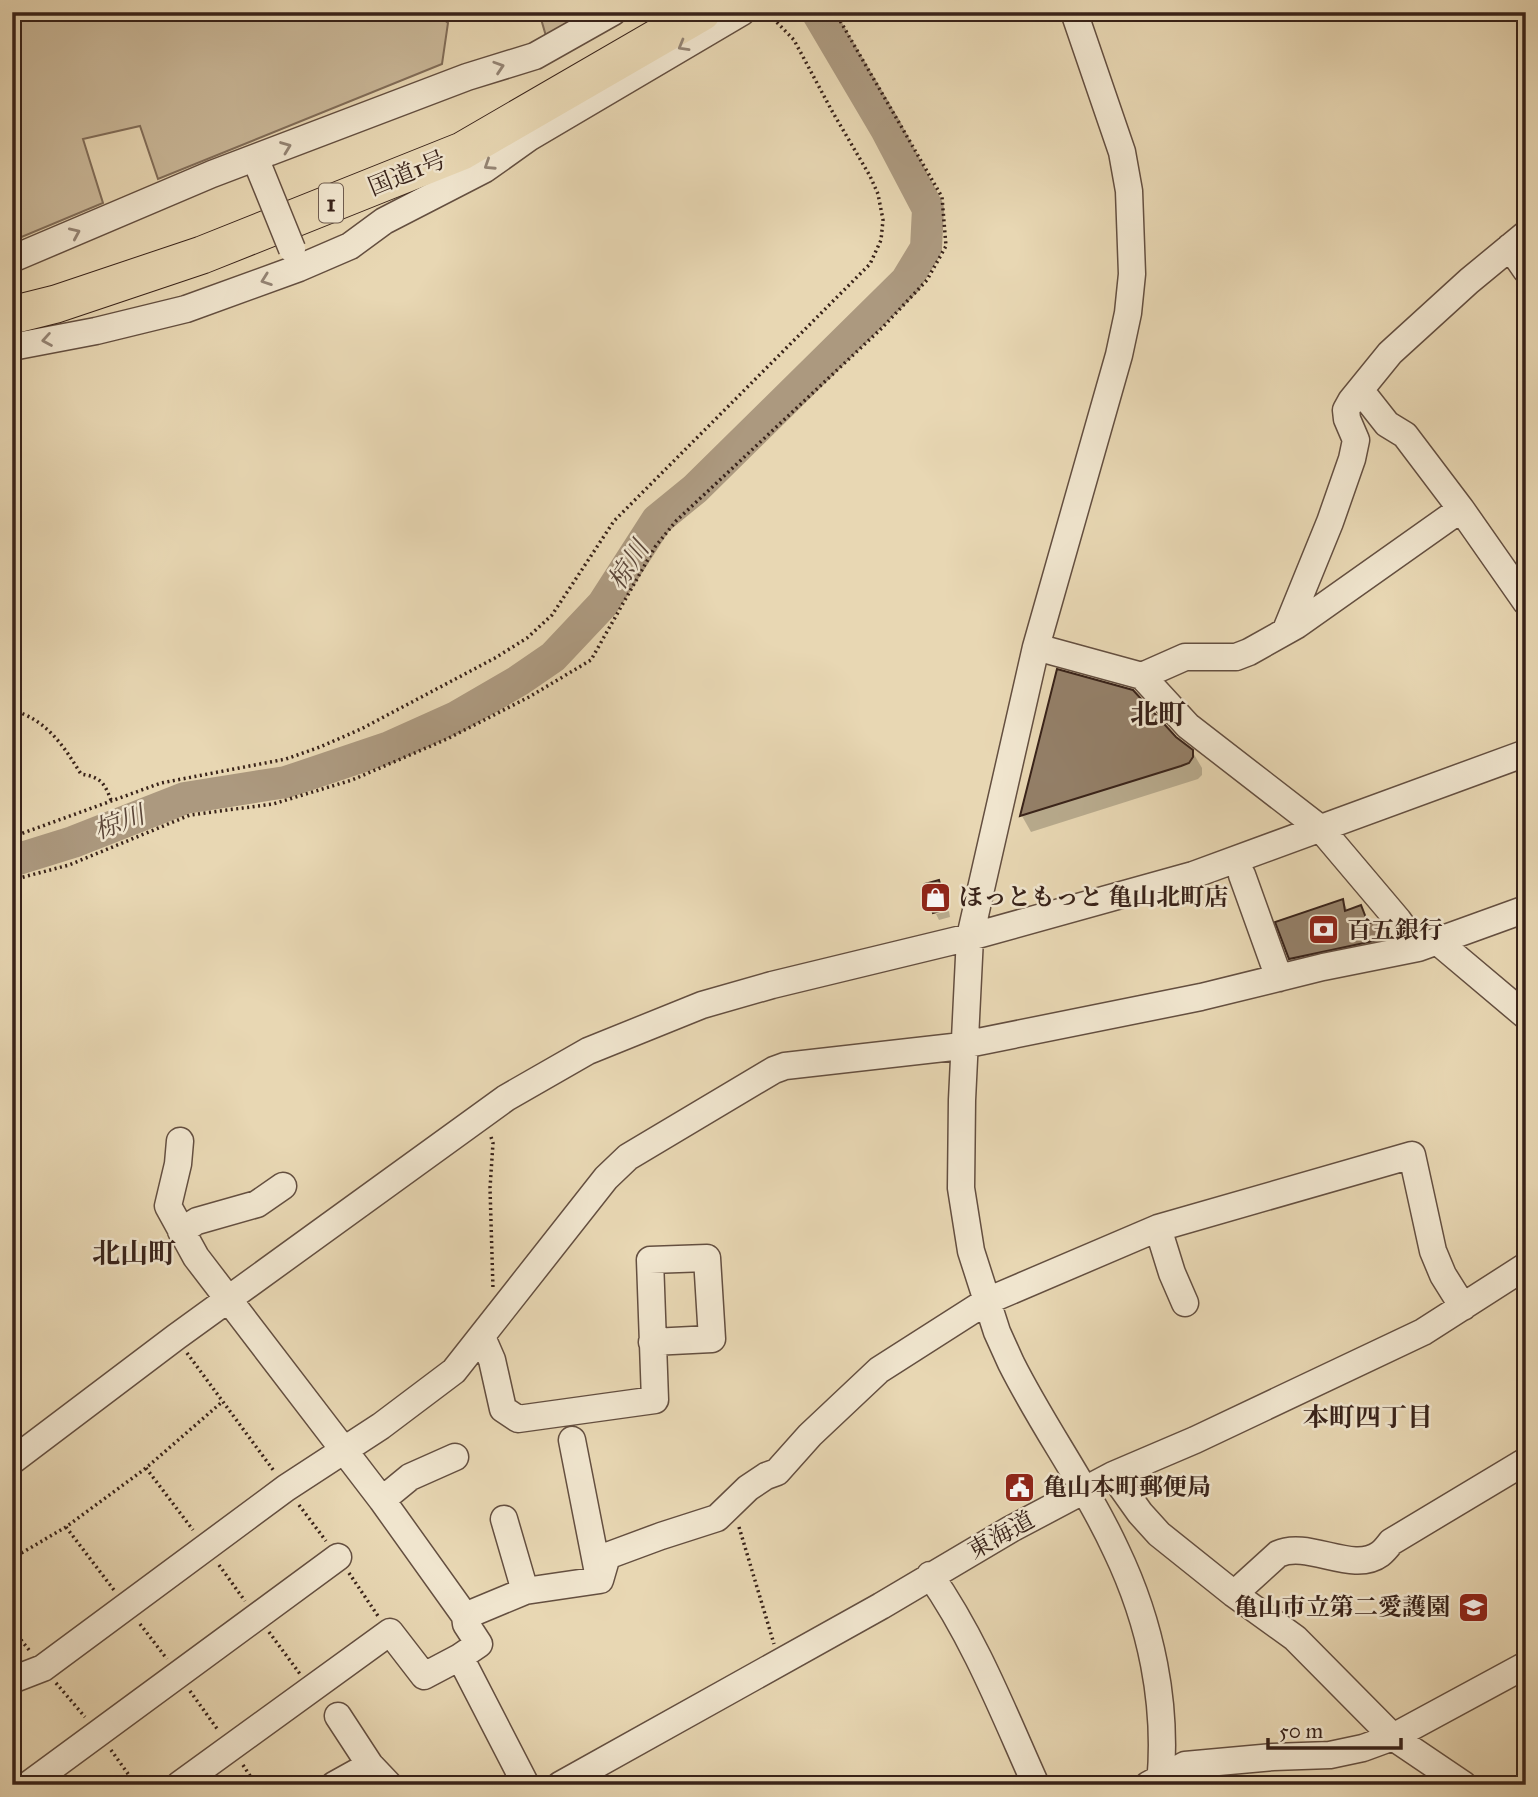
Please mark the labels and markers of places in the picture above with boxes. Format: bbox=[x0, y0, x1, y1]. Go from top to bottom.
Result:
shop icon: ほっともっと 亀山北町店 bbox=[919, 880, 953, 914]
place label: ほっともっと 亀山北町店 bbox=[959, 882, 1228, 912]
bank icon: 百五銀行 bbox=[1307, 913, 1341, 947]
place label: 百五銀行 bbox=[1347, 915, 1443, 945]
public building icon: 亀山本町郵便局 bbox=[1003, 1470, 1037, 1504]
place label: 亀山本町郵便局 bbox=[1043, 1472, 1211, 1502]
school or university icon: 亀山市立第二愛護園 bbox=[1456, 1590, 1490, 1624]
place label: 亀山市立第二愛護園 bbox=[1234, 1592, 1450, 1622]

